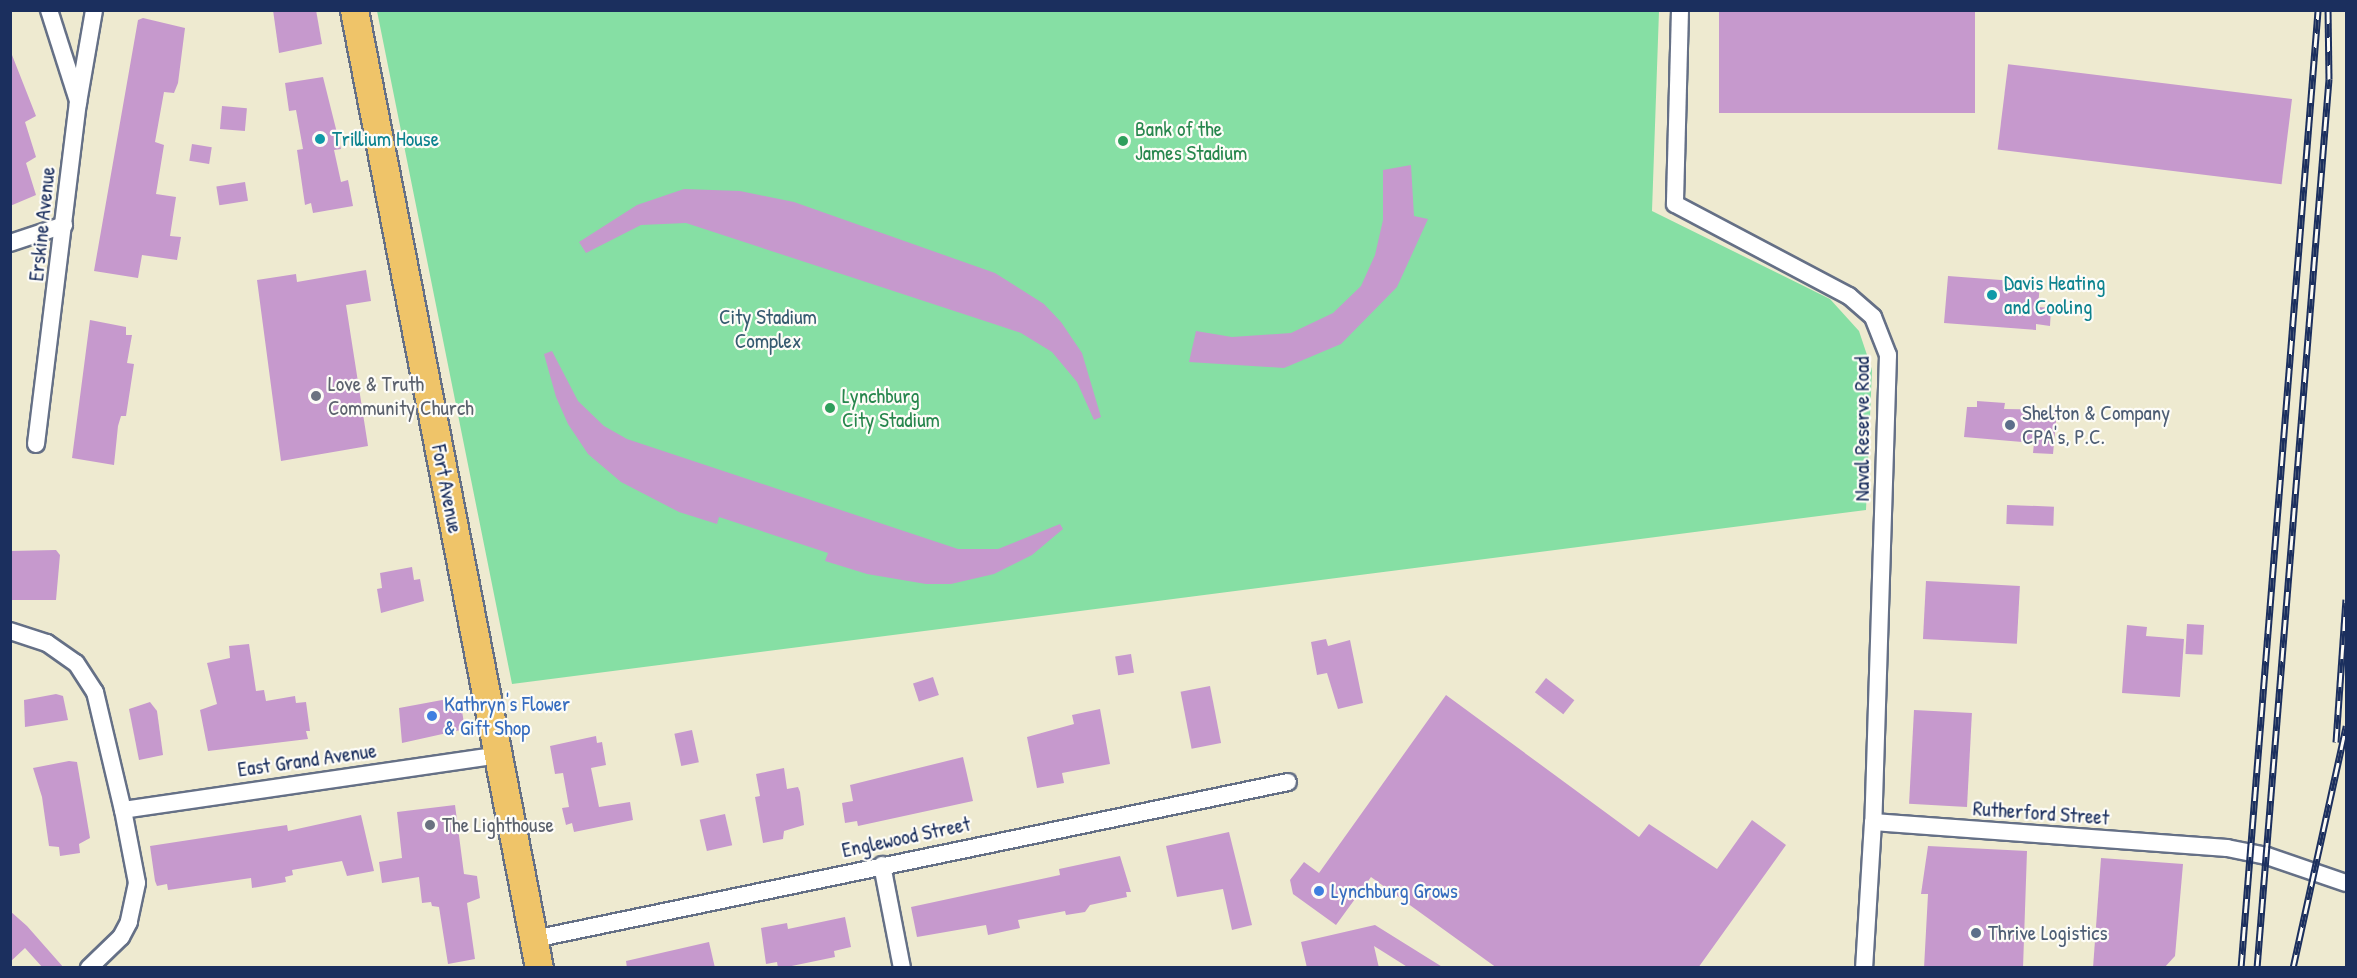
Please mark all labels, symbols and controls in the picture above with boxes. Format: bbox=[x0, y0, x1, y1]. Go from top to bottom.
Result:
place label: Bank of the James Stadium bbox=[1135, 116, 1247, 166]
place label: Trillium House bbox=[332, 126, 439, 152]
marker: Trillium House bbox=[313, 132, 327, 146]
marker: Bank of the James Stadium bbox=[1116, 134, 1130, 148]
street label: Erskine Avenue bbox=[23, 166, 61, 282]
place label: Davis Heating and Cooling bbox=[2004, 270, 2105, 320]
marker: Davis Heating and Cooling bbox=[1985, 288, 1999, 302]
park label: City Stadium Complex bbox=[719, 304, 817, 354]
street label: Naval Reserve Road bbox=[1849, 357, 1875, 501]
place label: Love & Truth Community Church bbox=[328, 371, 474, 421]
place label: Lynchburg City Stadium bbox=[842, 383, 940, 433]
marker: Love & Truth Community Church bbox=[309, 389, 323, 403]
place label: Shelton & Company CPA's, P.C. bbox=[2022, 400, 2170, 450]
marker: Lynchburg City Stadium bbox=[823, 401, 837, 415]
marker: Shelton & Company CPA's, P.C. bbox=[2003, 418, 2017, 432]
street label: Fort Avenue bbox=[426, 443, 468, 535]
place label: Kathryn's Flower & Gift Shop bbox=[444, 691, 570, 741]
marker: Kathryn's Flower & Gift Shop bbox=[425, 709, 439, 723]
street label: East Grand Avenue bbox=[236, 738, 378, 782]
street label: Rutherford Street bbox=[1972, 796, 2110, 830]
street label: Englewood Street bbox=[839, 811, 973, 863]
place label: The Lighthouse bbox=[442, 812, 554, 838]
marker: The Lighthouse bbox=[423, 818, 437, 832]
place label: Lynchburg Grows bbox=[1331, 878, 1458, 904]
marker: Lynchburg Grows bbox=[1312, 884, 1326, 898]
place label: Thrive Logistics bbox=[1988, 920, 2108, 946]
marker: Thrive Logistics bbox=[1969, 926, 1983, 940]

